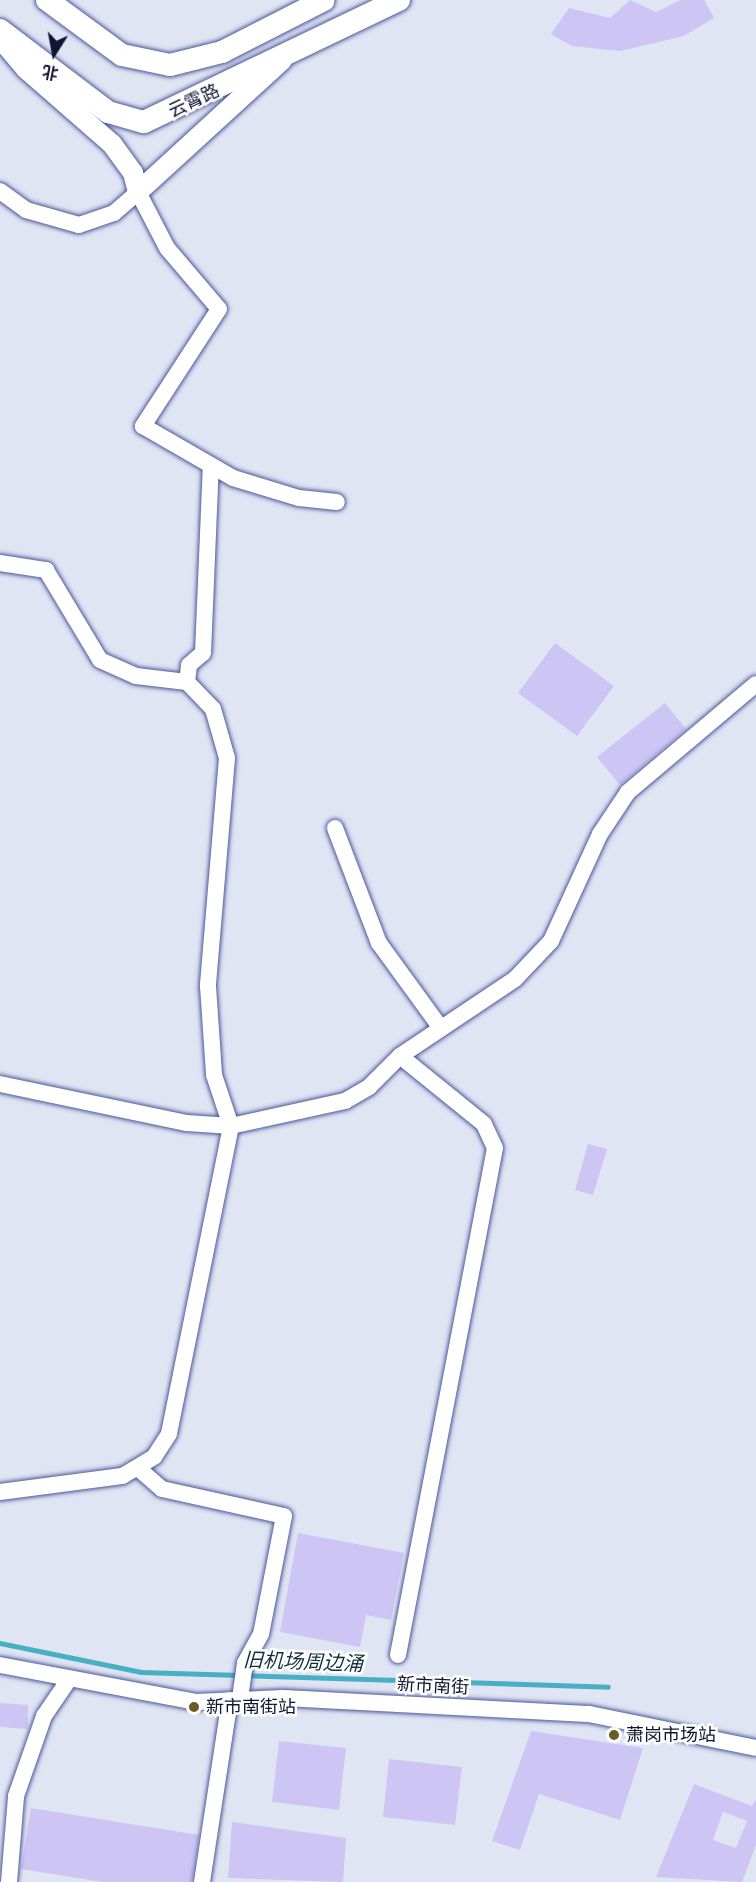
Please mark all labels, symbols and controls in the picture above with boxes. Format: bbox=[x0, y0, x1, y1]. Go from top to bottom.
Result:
north arrow bbox=[24, 24, 84, 84]
text: 北 bbox=[41, 61, 60, 83]
street label: 云霄路 bbox=[165, 80, 223, 122]
water label: 旧机场周边涌 bbox=[243, 1648, 363, 1676]
street label: 新市南街 bbox=[396, 1673, 470, 1699]
place label: 新市南街站 bbox=[206, 1696, 296, 1718]
marker: 新市南街站 bbox=[187, 1700, 201, 1714]
place label: 萧岗市场站 bbox=[626, 1724, 716, 1746]
marker: 萧岗市场站 bbox=[607, 1728, 621, 1742]

